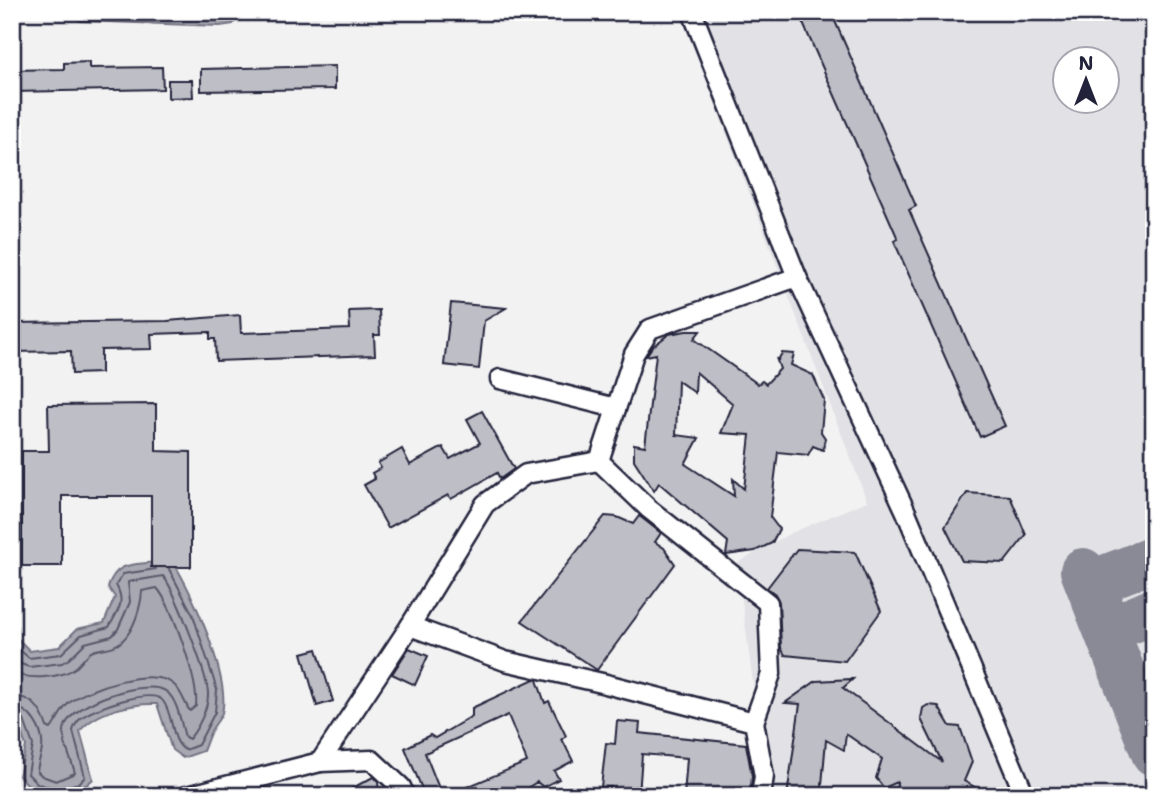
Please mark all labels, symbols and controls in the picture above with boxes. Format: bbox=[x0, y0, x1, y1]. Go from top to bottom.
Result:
north arrow bbox=[1050, 46, 1120, 116]
text: N bbox=[1078, 51, 1094, 76]

